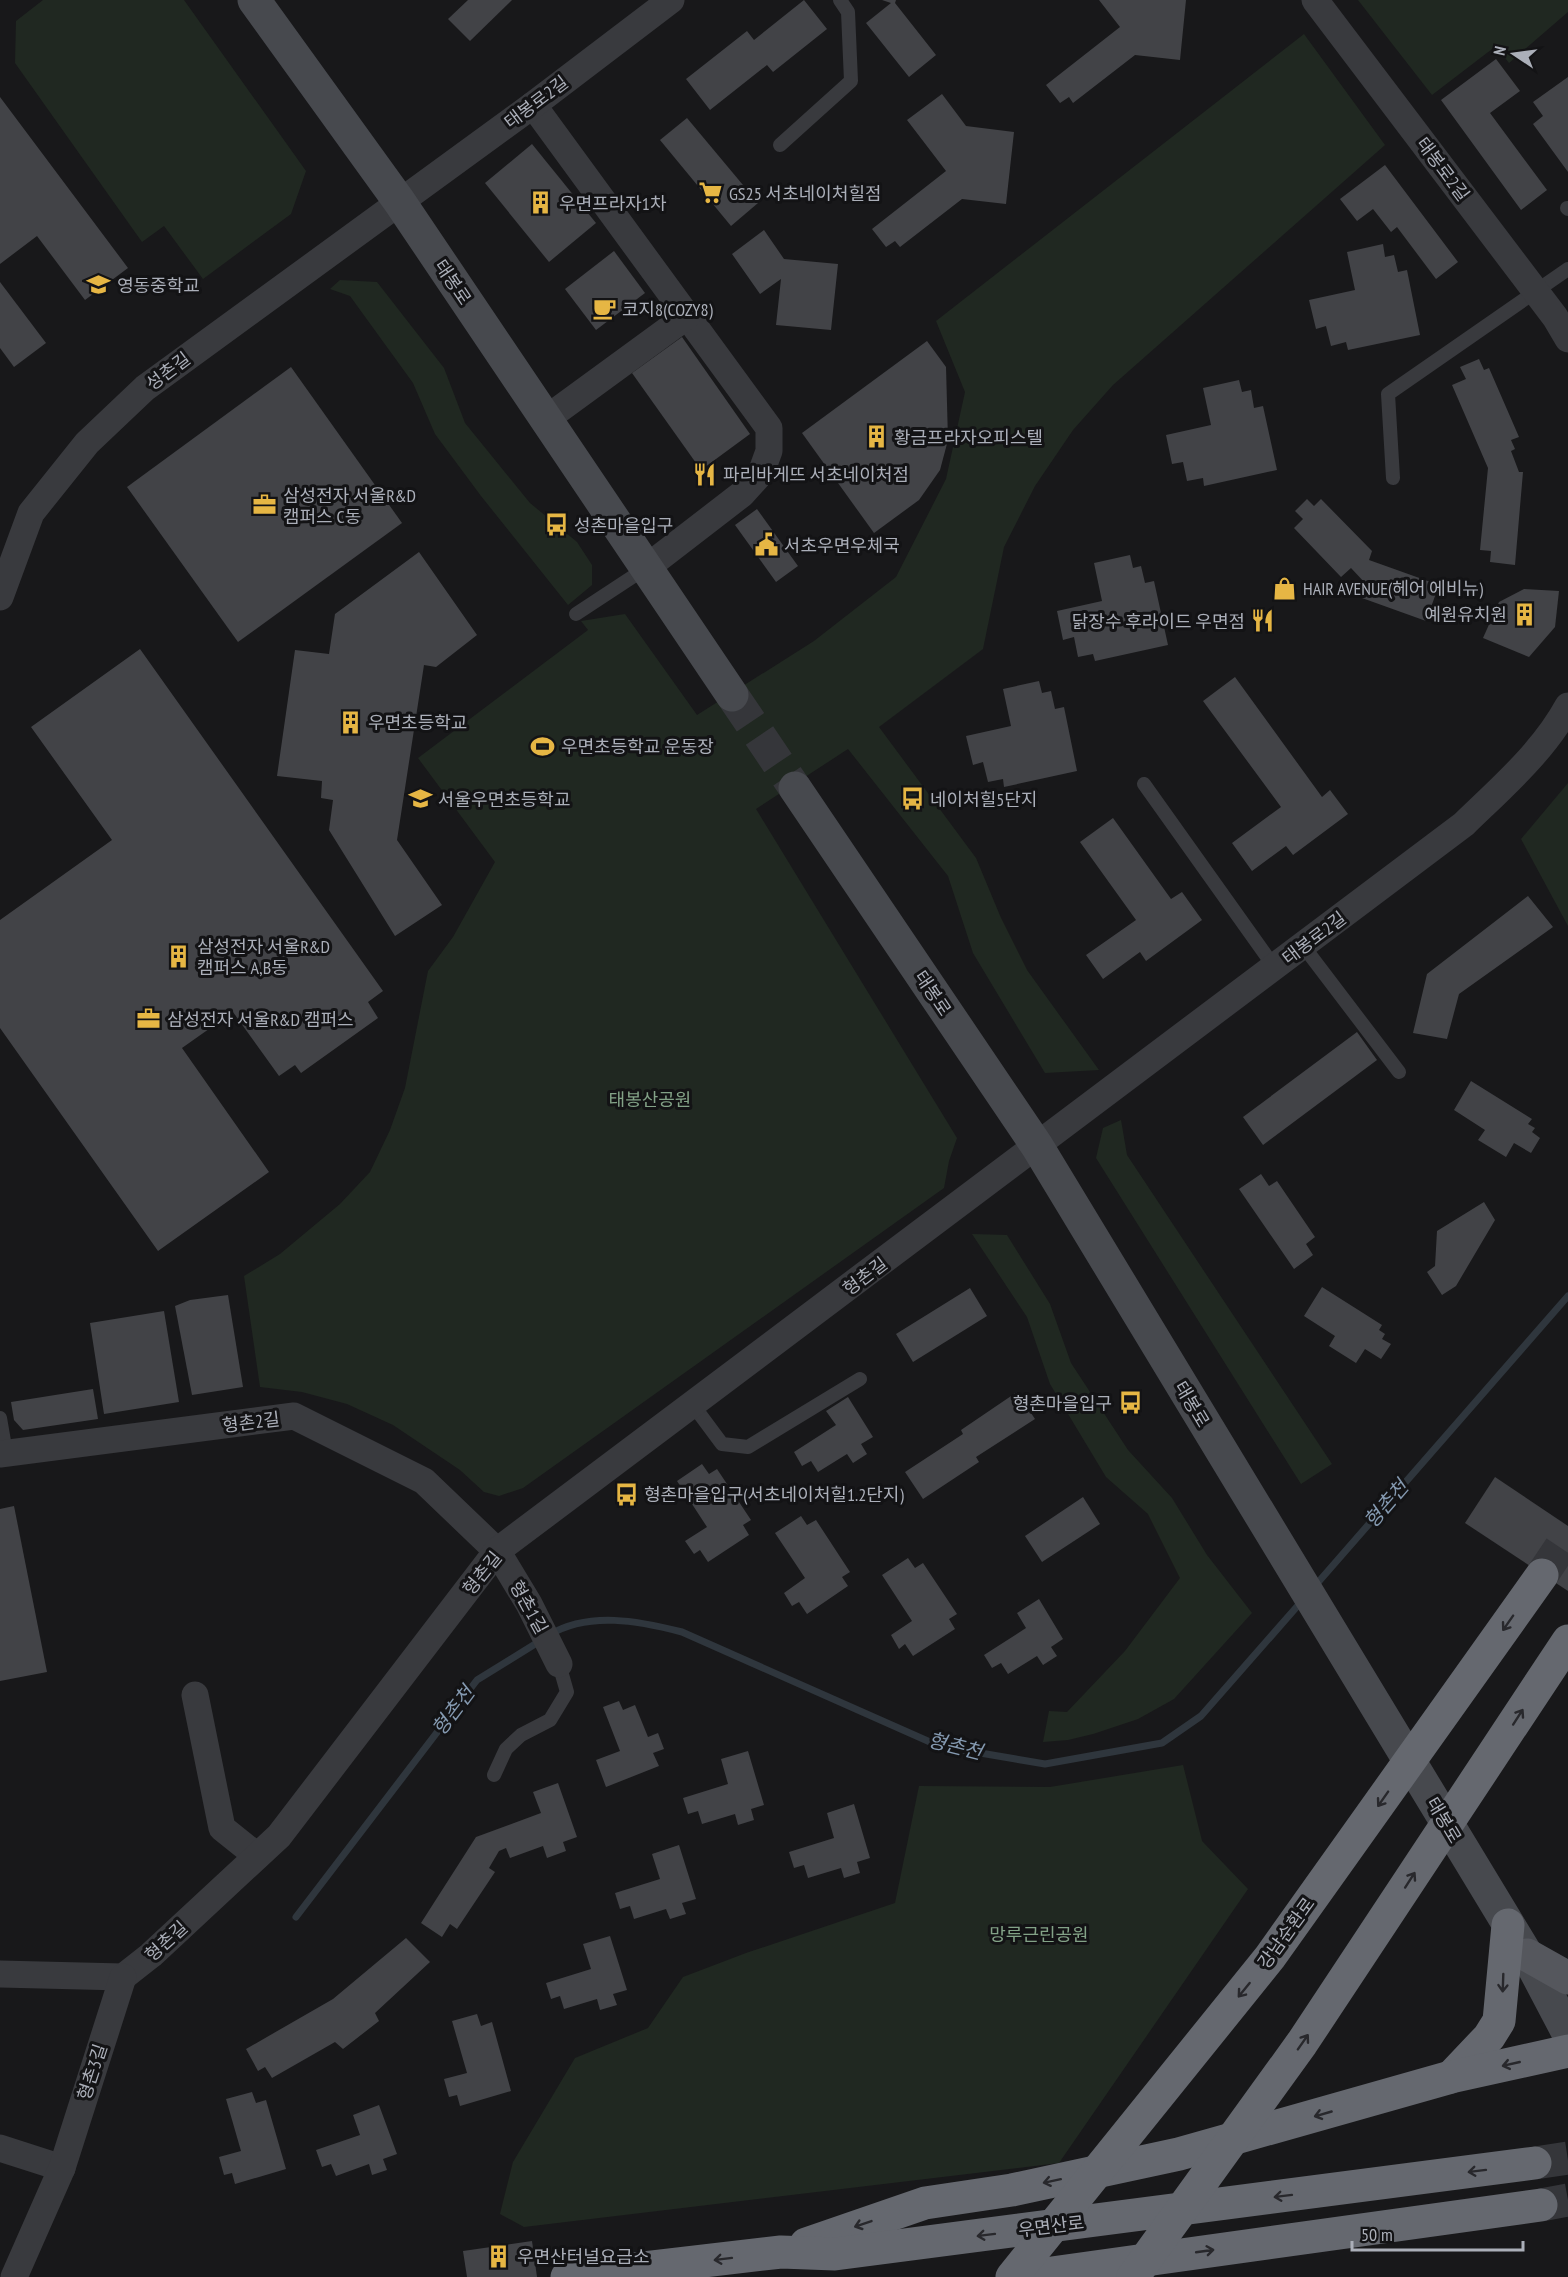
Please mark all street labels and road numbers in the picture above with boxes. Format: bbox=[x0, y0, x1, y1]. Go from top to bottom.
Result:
street label: 태봉로2길 bbox=[499, 70, 573, 134]
street label: 태봉로2길 bbox=[1411, 132, 1475, 206]
street label: 태봉로 bbox=[430, 255, 476, 309]
street label: 성촌길 bbox=[141, 347, 195, 395]
street label: 태봉로2길 bbox=[1277, 906, 1351, 970]
street label: 태봉로 bbox=[910, 966, 956, 1020]
street label: 형촌길 bbox=[838, 1252, 892, 1300]
street label: 태봉로 bbox=[1169, 1377, 1215, 1431]
street label: 형촌2길 bbox=[221, 1407, 281, 1437]
street label: 형촌길 bbox=[457, 1546, 507, 1600]
street label: 형촌1길 bbox=[505, 1576, 553, 1638]
street label: 태봉로 bbox=[1421, 1793, 1467, 1847]
street label: 강남순환로 bbox=[1252, 1893, 1320, 1973]
street label: 형촌길 bbox=[140, 1916, 192, 1966]
street label: 형촌3길 bbox=[72, 2041, 112, 2103]
street label: 우면산로 bbox=[1017, 2211, 1085, 2241]

